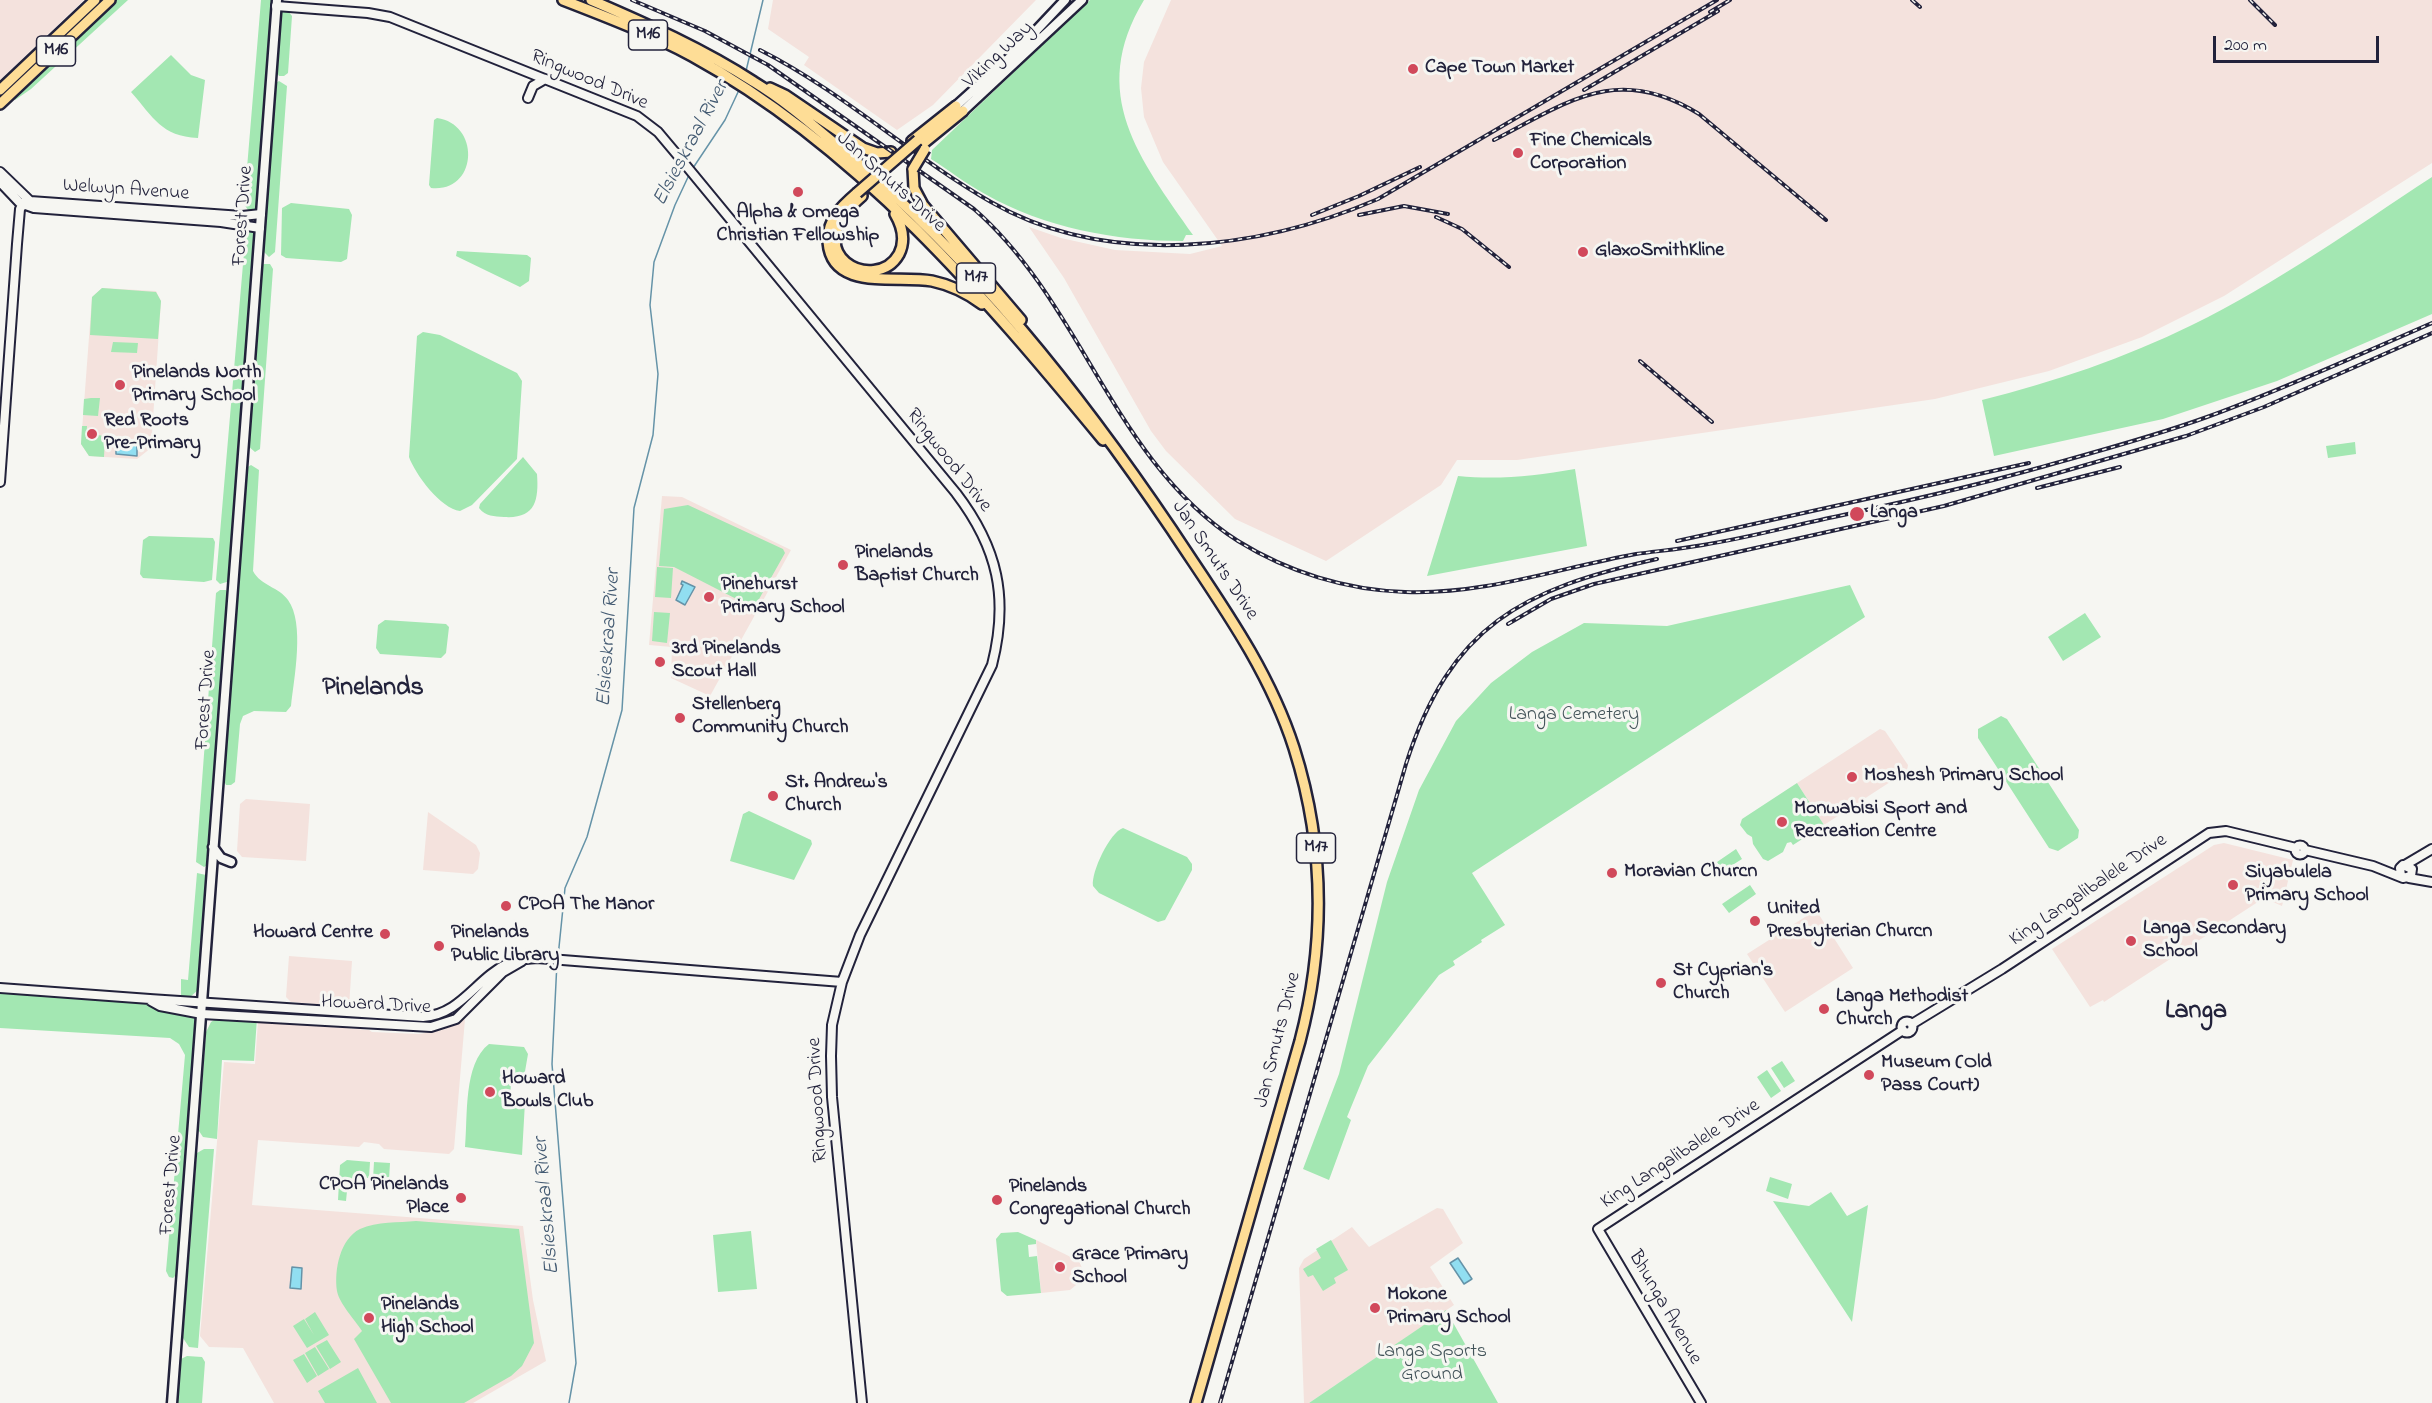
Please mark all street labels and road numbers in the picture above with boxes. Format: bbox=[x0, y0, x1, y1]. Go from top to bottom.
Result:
street label: Viking Way bbox=[959, 17, 1039, 95]
road number: M16 bbox=[628, 20, 668, 50]
road number: M16 bbox=[36, 36, 76, 66]
street label: Ringwood Drive bbox=[527, 45, 651, 117]
street label: Jan Smuts Drive bbox=[830, 128, 950, 238]
street label: Forest Drive bbox=[229, 165, 259, 267]
street label: Welwyn Avenue bbox=[62, 175, 190, 207]
road number: M17 bbox=[956, 263, 996, 293]
street label: Ringwood Drive bbox=[900, 404, 996, 518]
street label: Jan Smuts Drive bbox=[1165, 497, 1263, 625]
street label: Forest Drive bbox=[192, 649, 222, 751]
street label: King Langalibalele Drive bbox=[2006, 829, 2172, 953]
road number: M17 bbox=[1296, 833, 1336, 863]
street label: Jan Smuts Drive bbox=[1251, 970, 1307, 1110]
street label: Howard Drive bbox=[320, 991, 432, 1021]
street label: Ringwood Drive bbox=[804, 1037, 834, 1163]
street label: King Langalibalele Drive bbox=[1597, 1095, 1765, 1215]
street label: Forest Drive bbox=[156, 1134, 188, 1236]
street label: Bhunga Avenue bbox=[1622, 1247, 1706, 1369]

